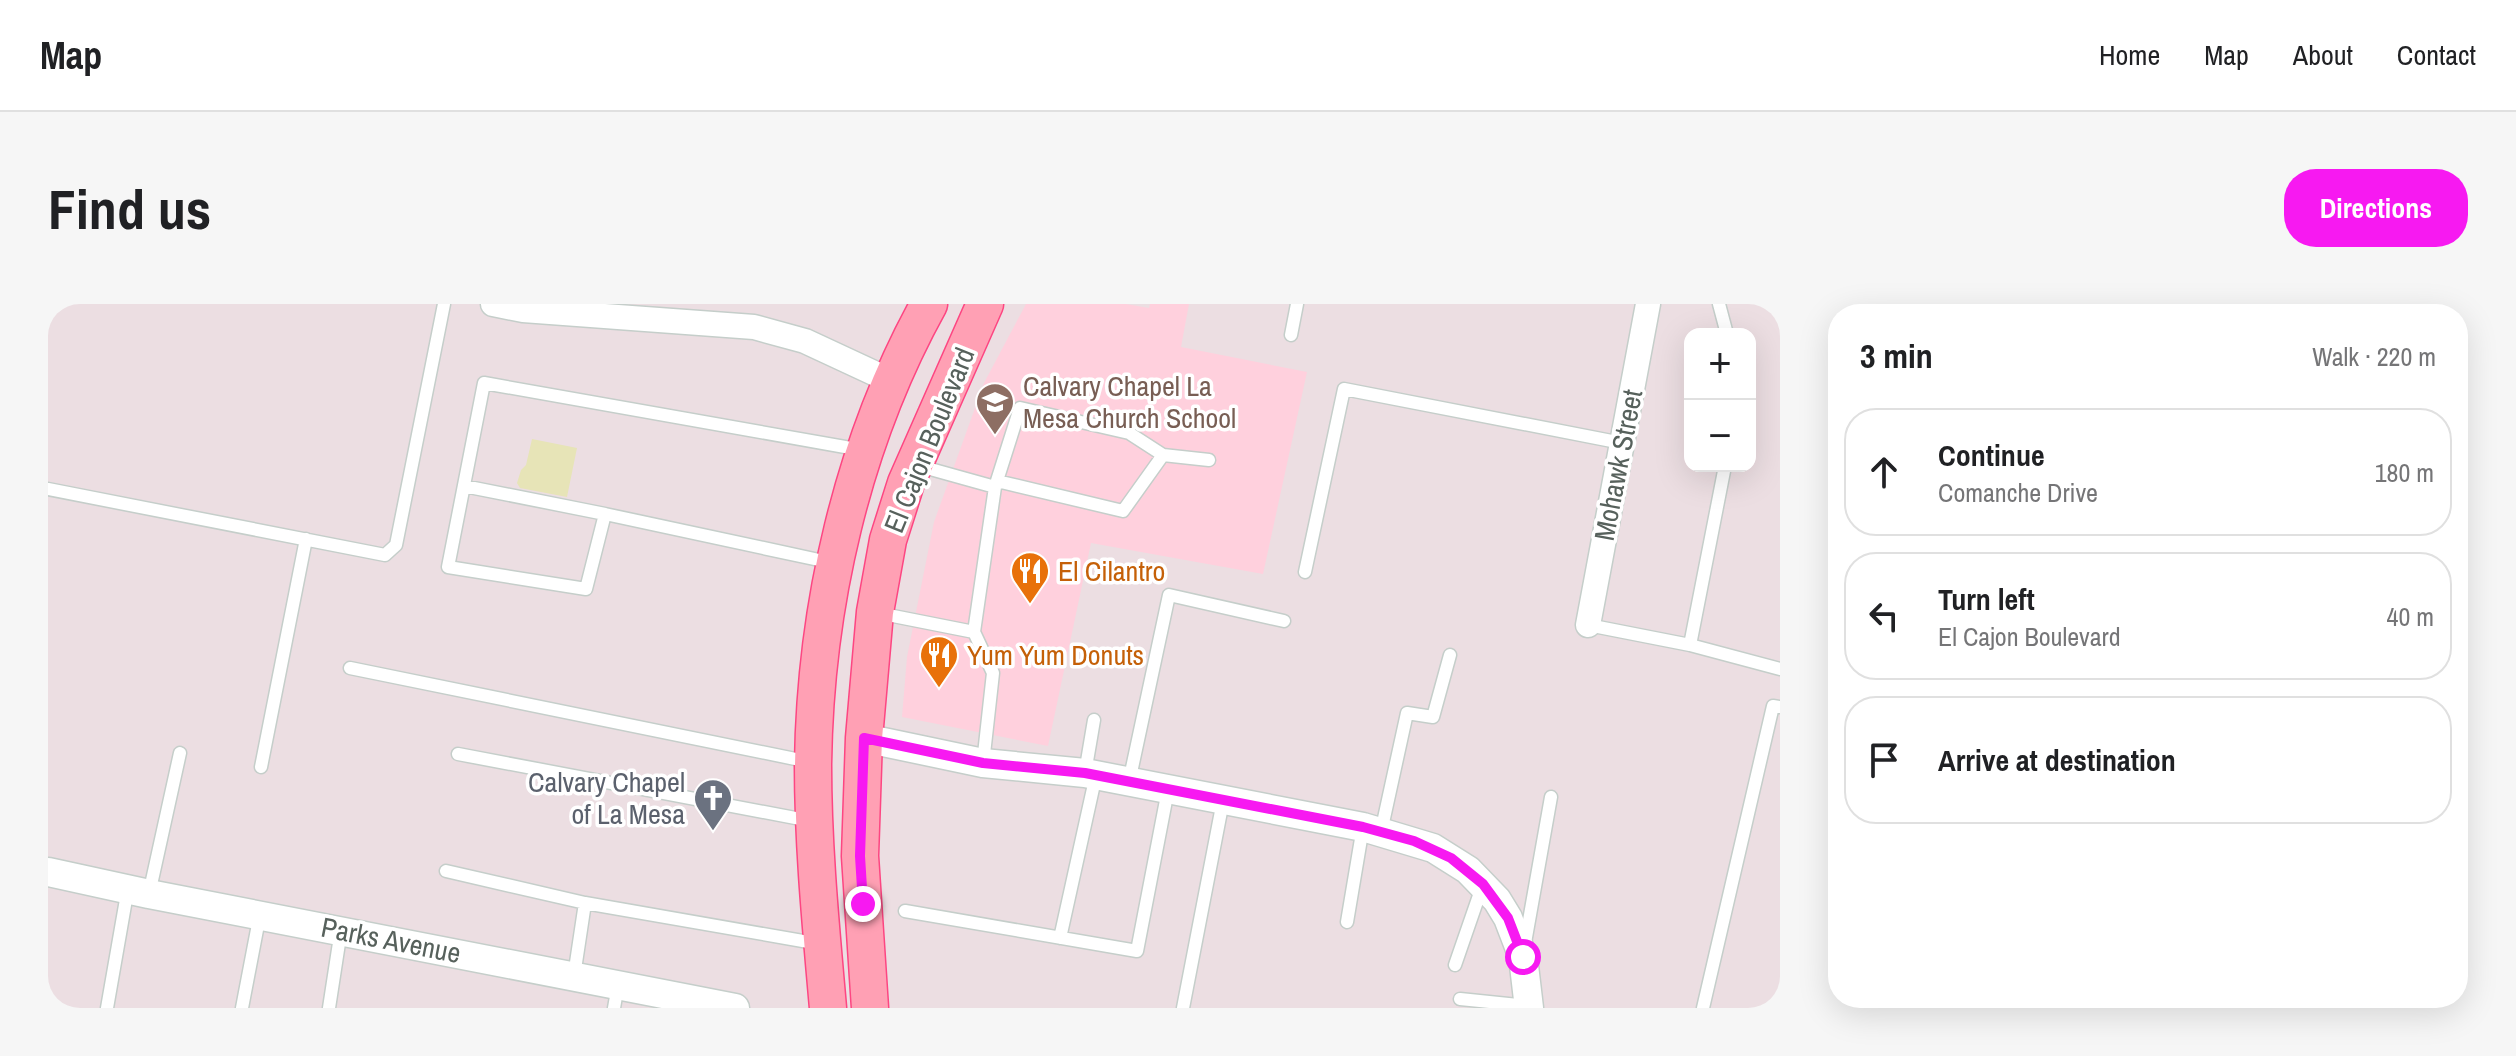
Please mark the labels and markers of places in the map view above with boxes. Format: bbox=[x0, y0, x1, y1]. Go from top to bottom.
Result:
place label: Calvary Chapel La Mesa Church School bbox=[1023, 367, 1236, 437]
school or university icon: Calvary Chapel La Mesa Church School bbox=[974, 381, 1016, 436]
restaurant icon: El Cilantro bbox=[1009, 550, 1051, 605]
place label: El Cilantro bbox=[1058, 552, 1165, 590]
restaurant icon: Yum Yum Donuts bbox=[918, 634, 960, 689]
place label: Yum Yum Donuts bbox=[967, 636, 1144, 674]
place label: Calvary Chapel of La Mesa bbox=[528, 763, 685, 833]
church icon: Calvary Chapel of La Mesa bbox=[692, 777, 734, 832]

